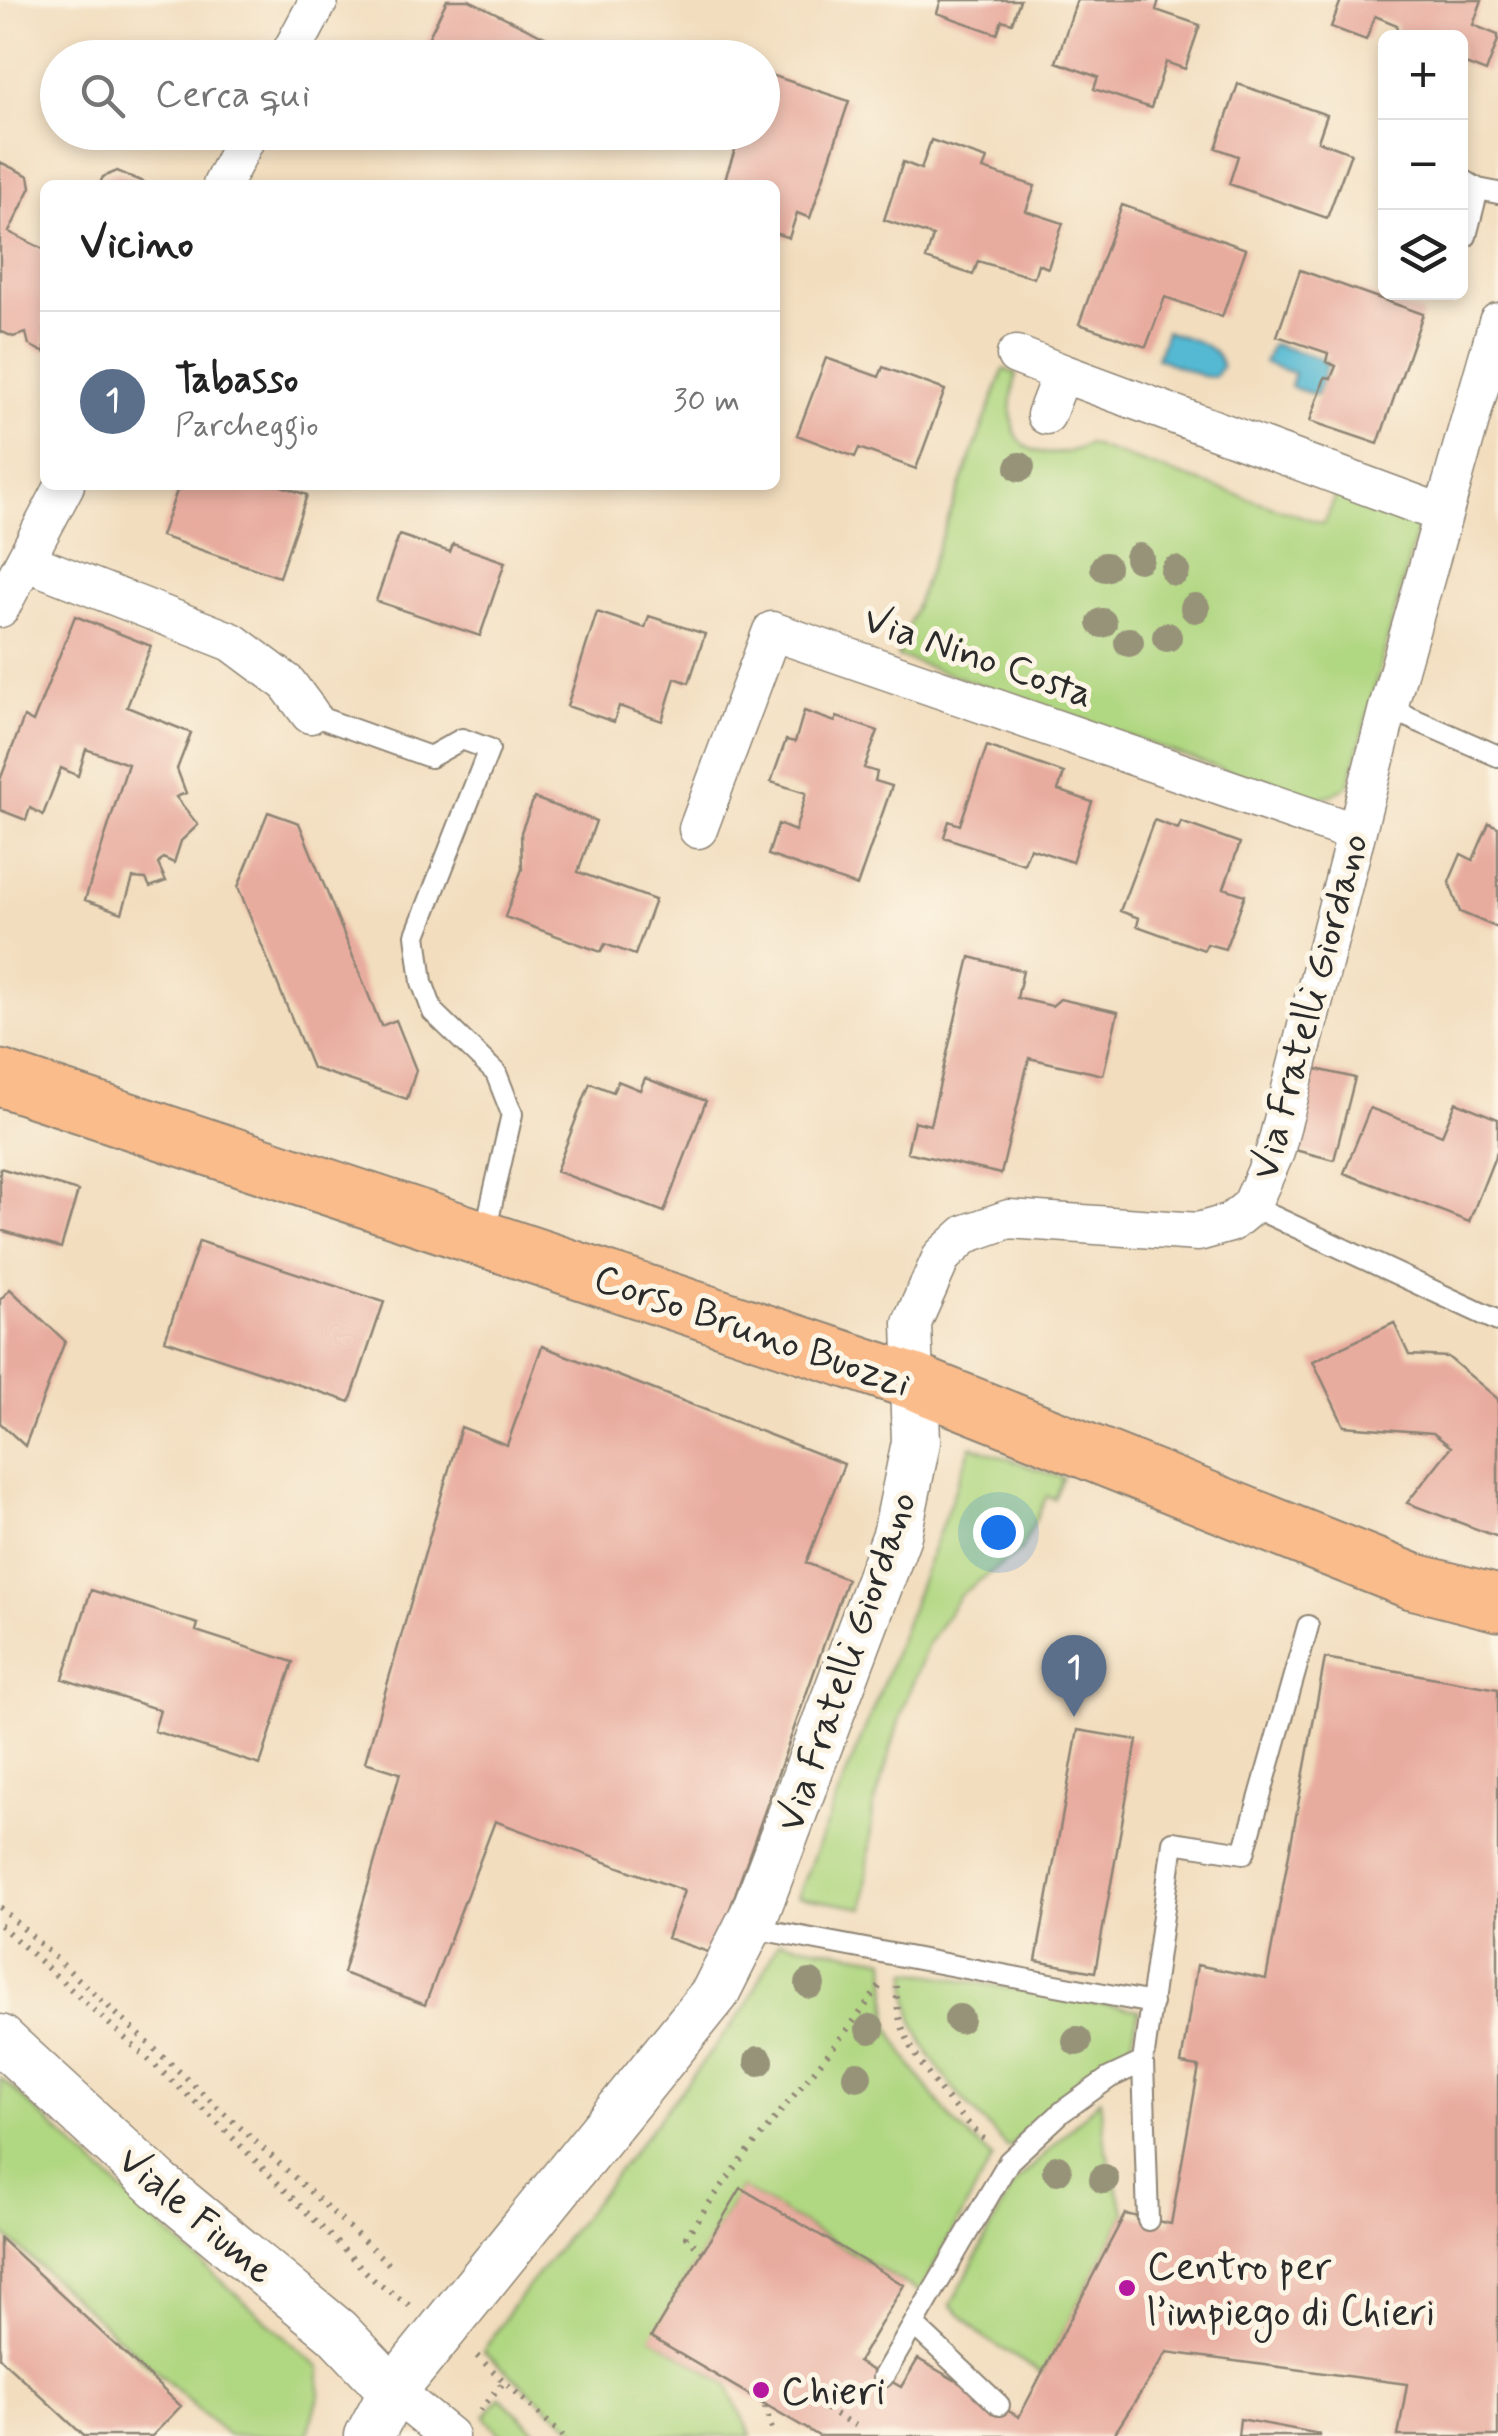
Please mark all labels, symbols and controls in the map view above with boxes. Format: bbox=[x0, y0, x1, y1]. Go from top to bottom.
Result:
map controls bbox=[1378, 30, 1468, 300]
button: + bbox=[1378, 30, 1468, 120]
search box bbox=[40, 40, 780, 150]
icon: search bbox=[75, 68, 130, 123]
text: Cerca qui bbox=[155, 71, 310, 120]
button: − bbox=[1378, 120, 1468, 210]
button: layers bbox=[1378, 210, 1468, 300]
text: Vicino bbox=[80, 218, 194, 273]
text: Tabasso bbox=[175, 356, 299, 405]
text: 1 bbox=[105, 380, 120, 422]
text: 30 m bbox=[673, 380, 740, 422]
text: Parcheggio bbox=[175, 405, 319, 447]
street label: Via Nino Costa bbox=[856, 594, 1100, 721]
street label: Via Fratelli Giordano bbox=[1240, 828, 1382, 1186]
street label: Corso Bruno Buozzi bbox=[587, 1253, 917, 1410]
street label: Via Fratelli Giordano bbox=[765, 1485, 930, 1839]
your location bbox=[973, 1507, 1024, 1558]
pin: 1 bbox=[1042, 1634, 1106, 1717]
street label: Viale Fiume bbox=[106, 2135, 284, 2297]
place label: Centro per l’impiego di Chieri bbox=[1147, 2242, 1435, 2343]
marker: Centro per l’impiego di Chieri bbox=[1116, 2277, 1138, 2299]
place label: Chieri bbox=[781, 2367, 885, 2419]
marker: Chieri bbox=[750, 2379, 772, 2401]

